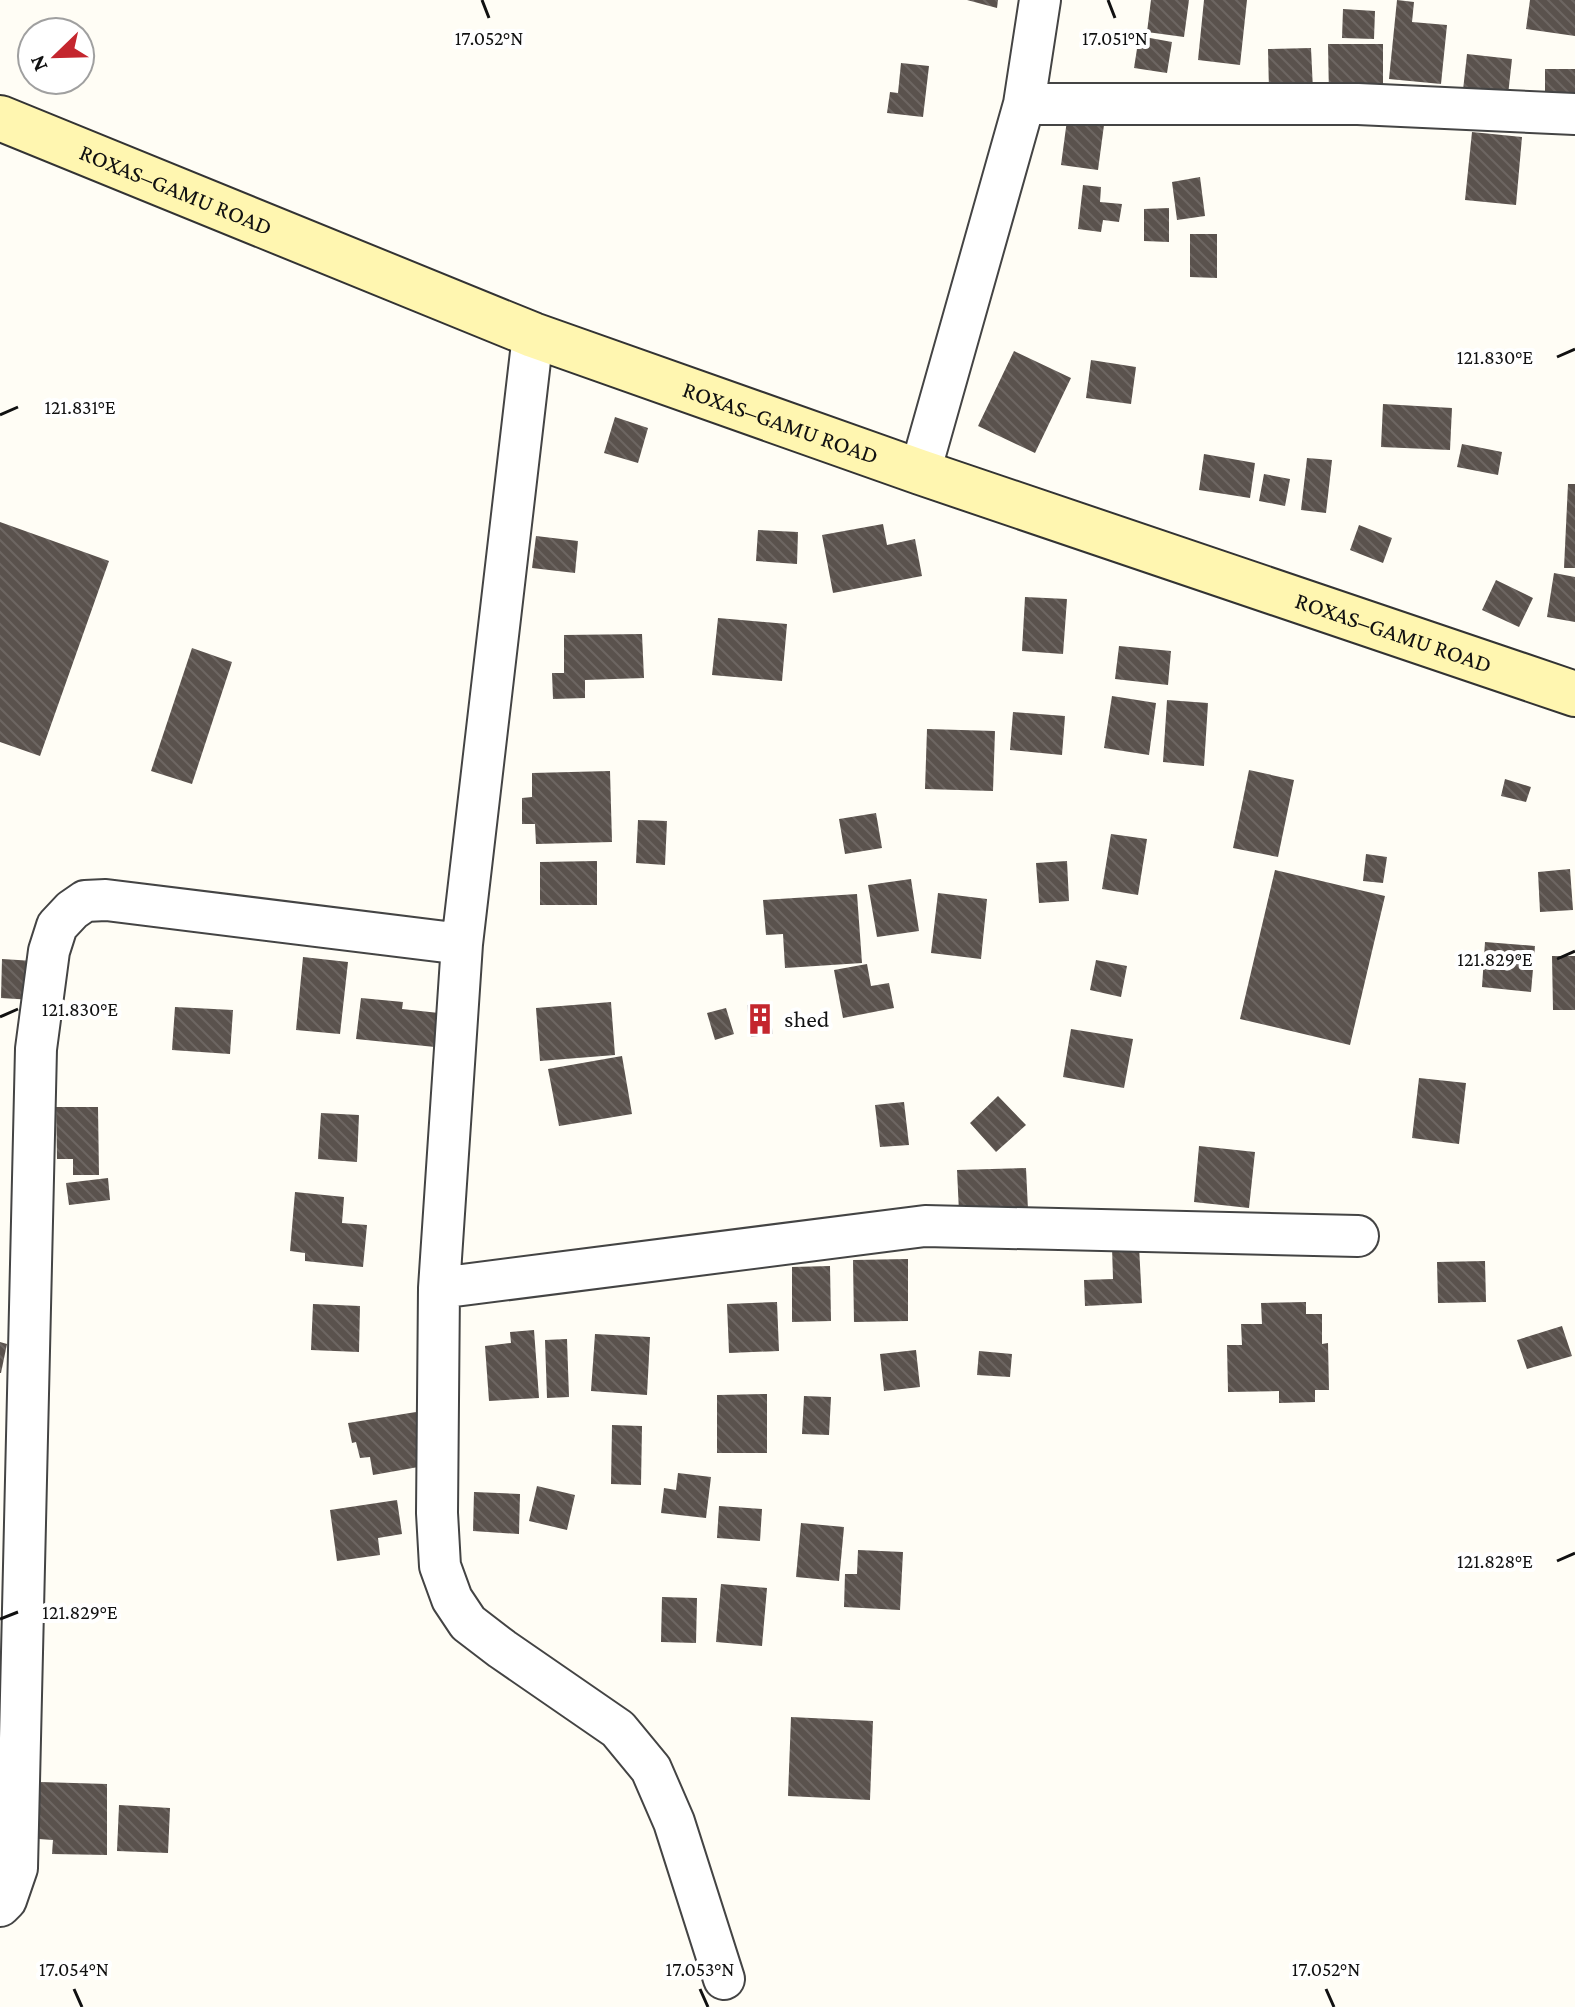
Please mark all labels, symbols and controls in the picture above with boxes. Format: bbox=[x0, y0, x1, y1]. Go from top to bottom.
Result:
north arrow bbox=[16, 16, 96, 96]
text: 17.052°N bbox=[455, 27, 523, 49]
text: 17.051°N bbox=[1082, 27, 1148, 49]
text: N bbox=[24, 52, 52, 75]
street label: ROXAS–GAMU ROAD bbox=[76, 138, 276, 240]
text: 121.830°E bbox=[1457, 346, 1533, 368]
street label: ROXAS–GAMU ROAD bbox=[679, 375, 882, 469]
text: 121.831°E bbox=[44, 396, 116, 418]
street label: ROXAS–GAMU ROAD bbox=[1292, 586, 1495, 678]
text: 121.829°E bbox=[1457, 948, 1533, 970]
text: 121.830°E bbox=[42, 998, 118, 1020]
building icon: shed bbox=[743, 1002, 777, 1036]
place label: shed bbox=[784, 1005, 830, 1032]
text: 121.828°E bbox=[1457, 1550, 1533, 1572]
text: 121.829°E bbox=[42, 1601, 118, 1623]
text: 17.054°N bbox=[39, 1958, 109, 1980]
text: 17.053°N bbox=[665, 1958, 735, 1980]
text: 17.052°N bbox=[1292, 1958, 1360, 1980]

